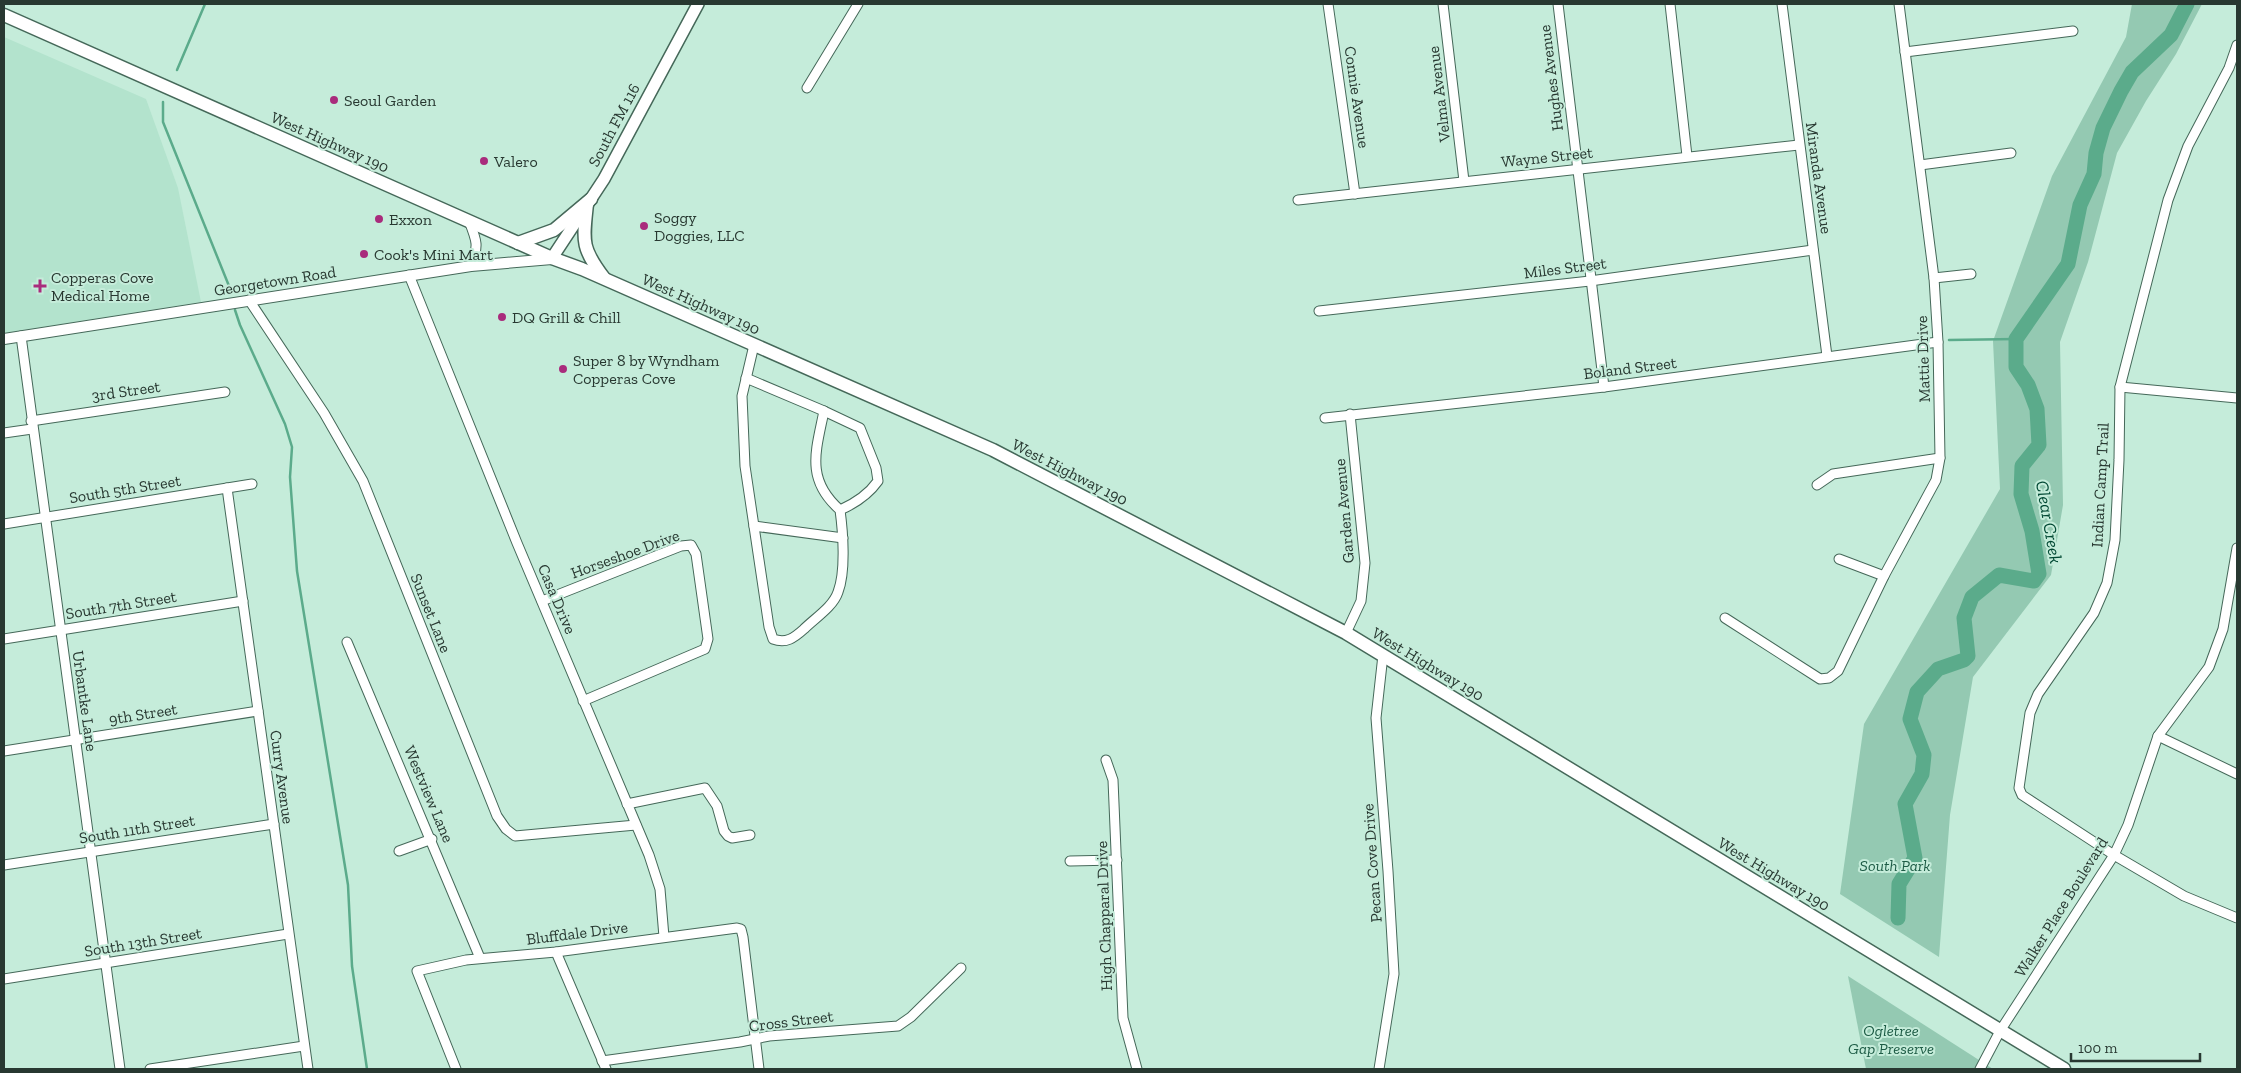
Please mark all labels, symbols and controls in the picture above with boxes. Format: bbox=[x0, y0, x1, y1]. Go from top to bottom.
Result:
street label: Hughes Avenue bbox=[1535, 24, 1567, 132]
street label: Connie Avenue bbox=[1340, 45, 1374, 149]
street label: Velma Avenue bbox=[1424, 45, 1454, 144]
street label: South FM 116 bbox=[584, 80, 644, 170]
place label: Seoul Garden bbox=[344, 91, 437, 110]
marker: Seoul Garden bbox=[328, 94, 340, 106]
street label: West Highway 190 bbox=[268, 107, 392, 177]
street label: Miranda Avenue bbox=[1802, 121, 1836, 235]
street label: Wayne Street bbox=[1500, 143, 1594, 171]
place label: Valero bbox=[493, 152, 538, 171]
marker: Valero bbox=[478, 155, 490, 167]
place label: Soggy Doggies, LLC bbox=[654, 208, 745, 245]
place label: Exxon bbox=[389, 210, 433, 229]
marker: Exxon bbox=[373, 213, 385, 225]
marker: Soggy Doggies, LLC bbox=[638, 220, 650, 232]
place label: Cook's Mini Mart bbox=[374, 245, 493, 264]
marker: Cook's Mini Mart bbox=[358, 248, 370, 260]
street label: Miles Street bbox=[1523, 253, 1607, 282]
street label: Georgetown Road bbox=[213, 262, 338, 300]
place label: Copperas Cove Medical Home bbox=[51, 268, 153, 305]
street label: West Highway 190 bbox=[639, 269, 763, 339]
marker: Copperas Cove Medical Home bbox=[33, 279, 47, 293]
place label: DQ Grill & Chill bbox=[512, 308, 621, 327]
marker: DQ Grill & Chill bbox=[496, 311, 508, 323]
street label: Mattie Drive bbox=[1912, 315, 1934, 403]
place label: Super 8 by Wyndham Copperas Cove bbox=[573, 351, 720, 388]
street label: Boland Street bbox=[1582, 353, 1678, 383]
marker: Super 8 by Wyndham Copperas Cove bbox=[557, 363, 569, 375]
street label: 3rd Street bbox=[90, 377, 162, 405]
street label: Indian Camp Trail bbox=[2087, 422, 2113, 548]
street label: West Highway 190 bbox=[1009, 435, 1131, 509]
street label: Garden Avenue bbox=[1330, 458, 1358, 564]
street label: South 5th Street bbox=[68, 471, 182, 507]
water label: Clear Creek bbox=[2031, 479, 2067, 565]
street label: Horseshoe Drive bbox=[568, 526, 682, 582]
street label: Casa Drive bbox=[534, 561, 580, 637]
street label: Sunset Lane bbox=[406, 571, 456, 655]
street label: South 7th Street bbox=[64, 587, 178, 623]
street label: West Highway 190 bbox=[1369, 623, 1487, 705]
street label: Urbantke Lane bbox=[69, 649, 101, 753]
street label: 9th Street bbox=[107, 699, 179, 729]
street label: Curry Avenue bbox=[266, 729, 298, 825]
street label: Westview Lane bbox=[400, 743, 458, 845]
street label: Pecan Cove Drive bbox=[1358, 803, 1386, 923]
street label: South 11th Street bbox=[78, 810, 196, 848]
street label: West Highway 190 bbox=[1715, 833, 1833, 915]
street label: Walker Place Boulevard bbox=[2010, 833, 2112, 980]
street label: High Chapparal Drive bbox=[1092, 841, 1116, 991]
park label: South Park bbox=[1860, 856, 1930, 875]
street label: Bluffdale Drive bbox=[525, 917, 629, 949]
street label: South 13th Street bbox=[83, 923, 203, 961]
street label: Cross Street bbox=[748, 1006, 834, 1036]
park label: Ogletree Gap Preserve bbox=[1848, 1021, 1934, 1058]
scale bar bbox=[2071, 1030, 2200, 1062]
text: 100 m bbox=[2078, 1039, 2117, 1057]

